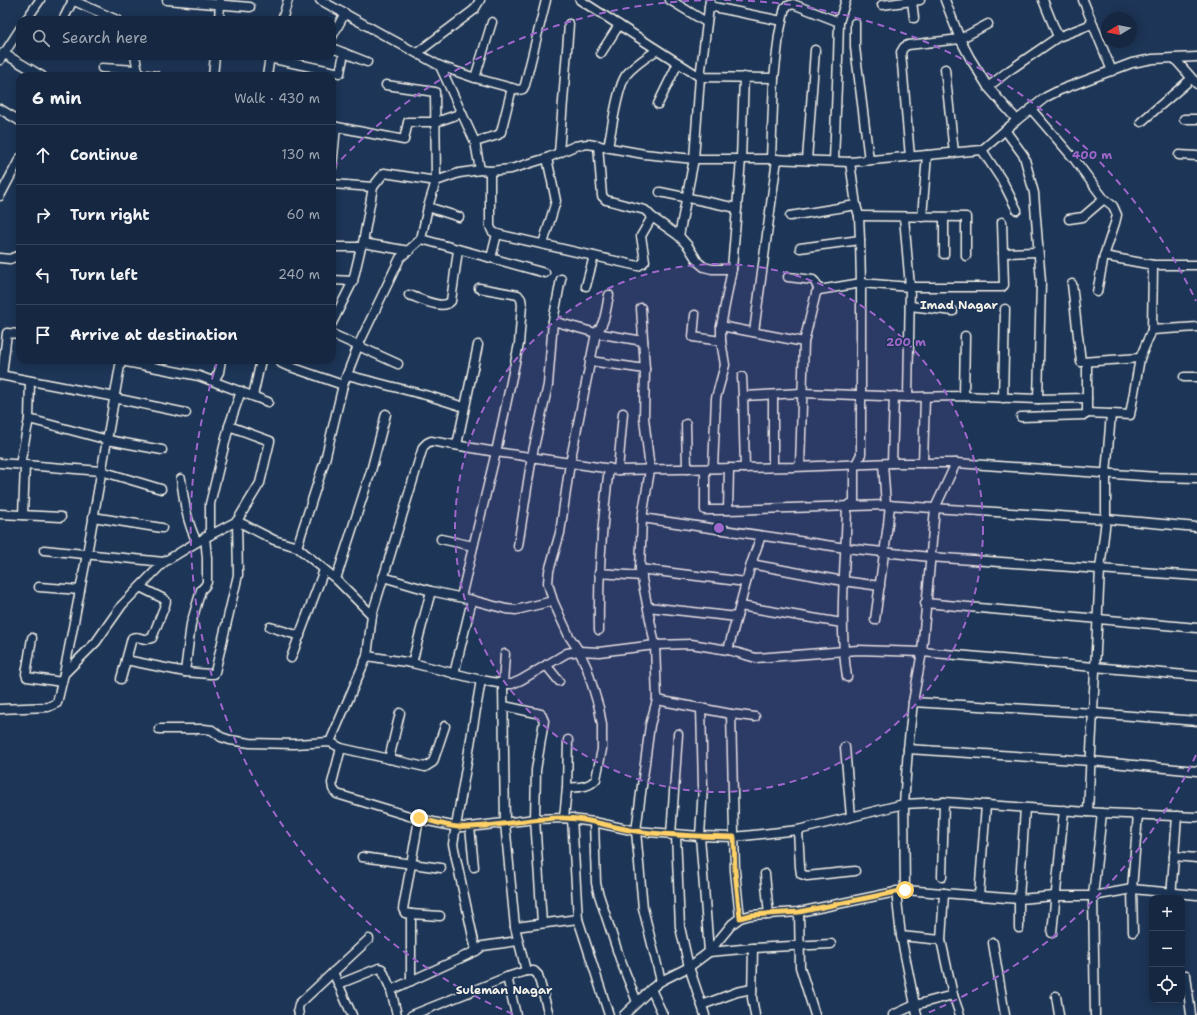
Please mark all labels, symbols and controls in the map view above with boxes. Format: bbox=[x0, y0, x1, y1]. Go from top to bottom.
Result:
north arrow bbox=[1101, 12, 1137, 48]
search box bbox=[16, 16, 336, 60]
icon: search bbox=[30, 27, 52, 49]
text: Search here bbox=[62, 28, 148, 48]
text: 6 min bbox=[32, 87, 82, 109]
text: Walk · 430 m bbox=[234, 90, 320, 107]
icon: ahead bbox=[32, 144, 54, 166]
text: Continue bbox=[70, 145, 138, 165]
text: 130 m bbox=[282, 146, 320, 163]
text: 400 m bbox=[1072, 147, 1112, 163]
icon: right bbox=[32, 204, 54, 226]
text: Turn right bbox=[70, 205, 150, 225]
text: 60 m bbox=[287, 206, 320, 223]
icon: left bbox=[32, 264, 54, 286]
text: Turn left bbox=[70, 265, 138, 285]
text: 240 m bbox=[278, 266, 320, 283]
district label: Imad Nagar bbox=[920, 297, 999, 313]
icon: arrive bbox=[32, 324, 54, 346]
text: Arrive at destination bbox=[70, 325, 238, 345]
text: 200 m bbox=[886, 334, 926, 350]
centre of rings bbox=[712, 521, 726, 535]
route end bbox=[410, 809, 428, 827]
route start bbox=[896, 881, 914, 899]
map controls bbox=[1149, 895, 1185, 1003]
button: + bbox=[1149, 895, 1185, 931]
button: − bbox=[1149, 931, 1185, 967]
button: locate bbox=[1149, 967, 1185, 1003]
district label: Suleman Nagar bbox=[456, 982, 553, 998]

